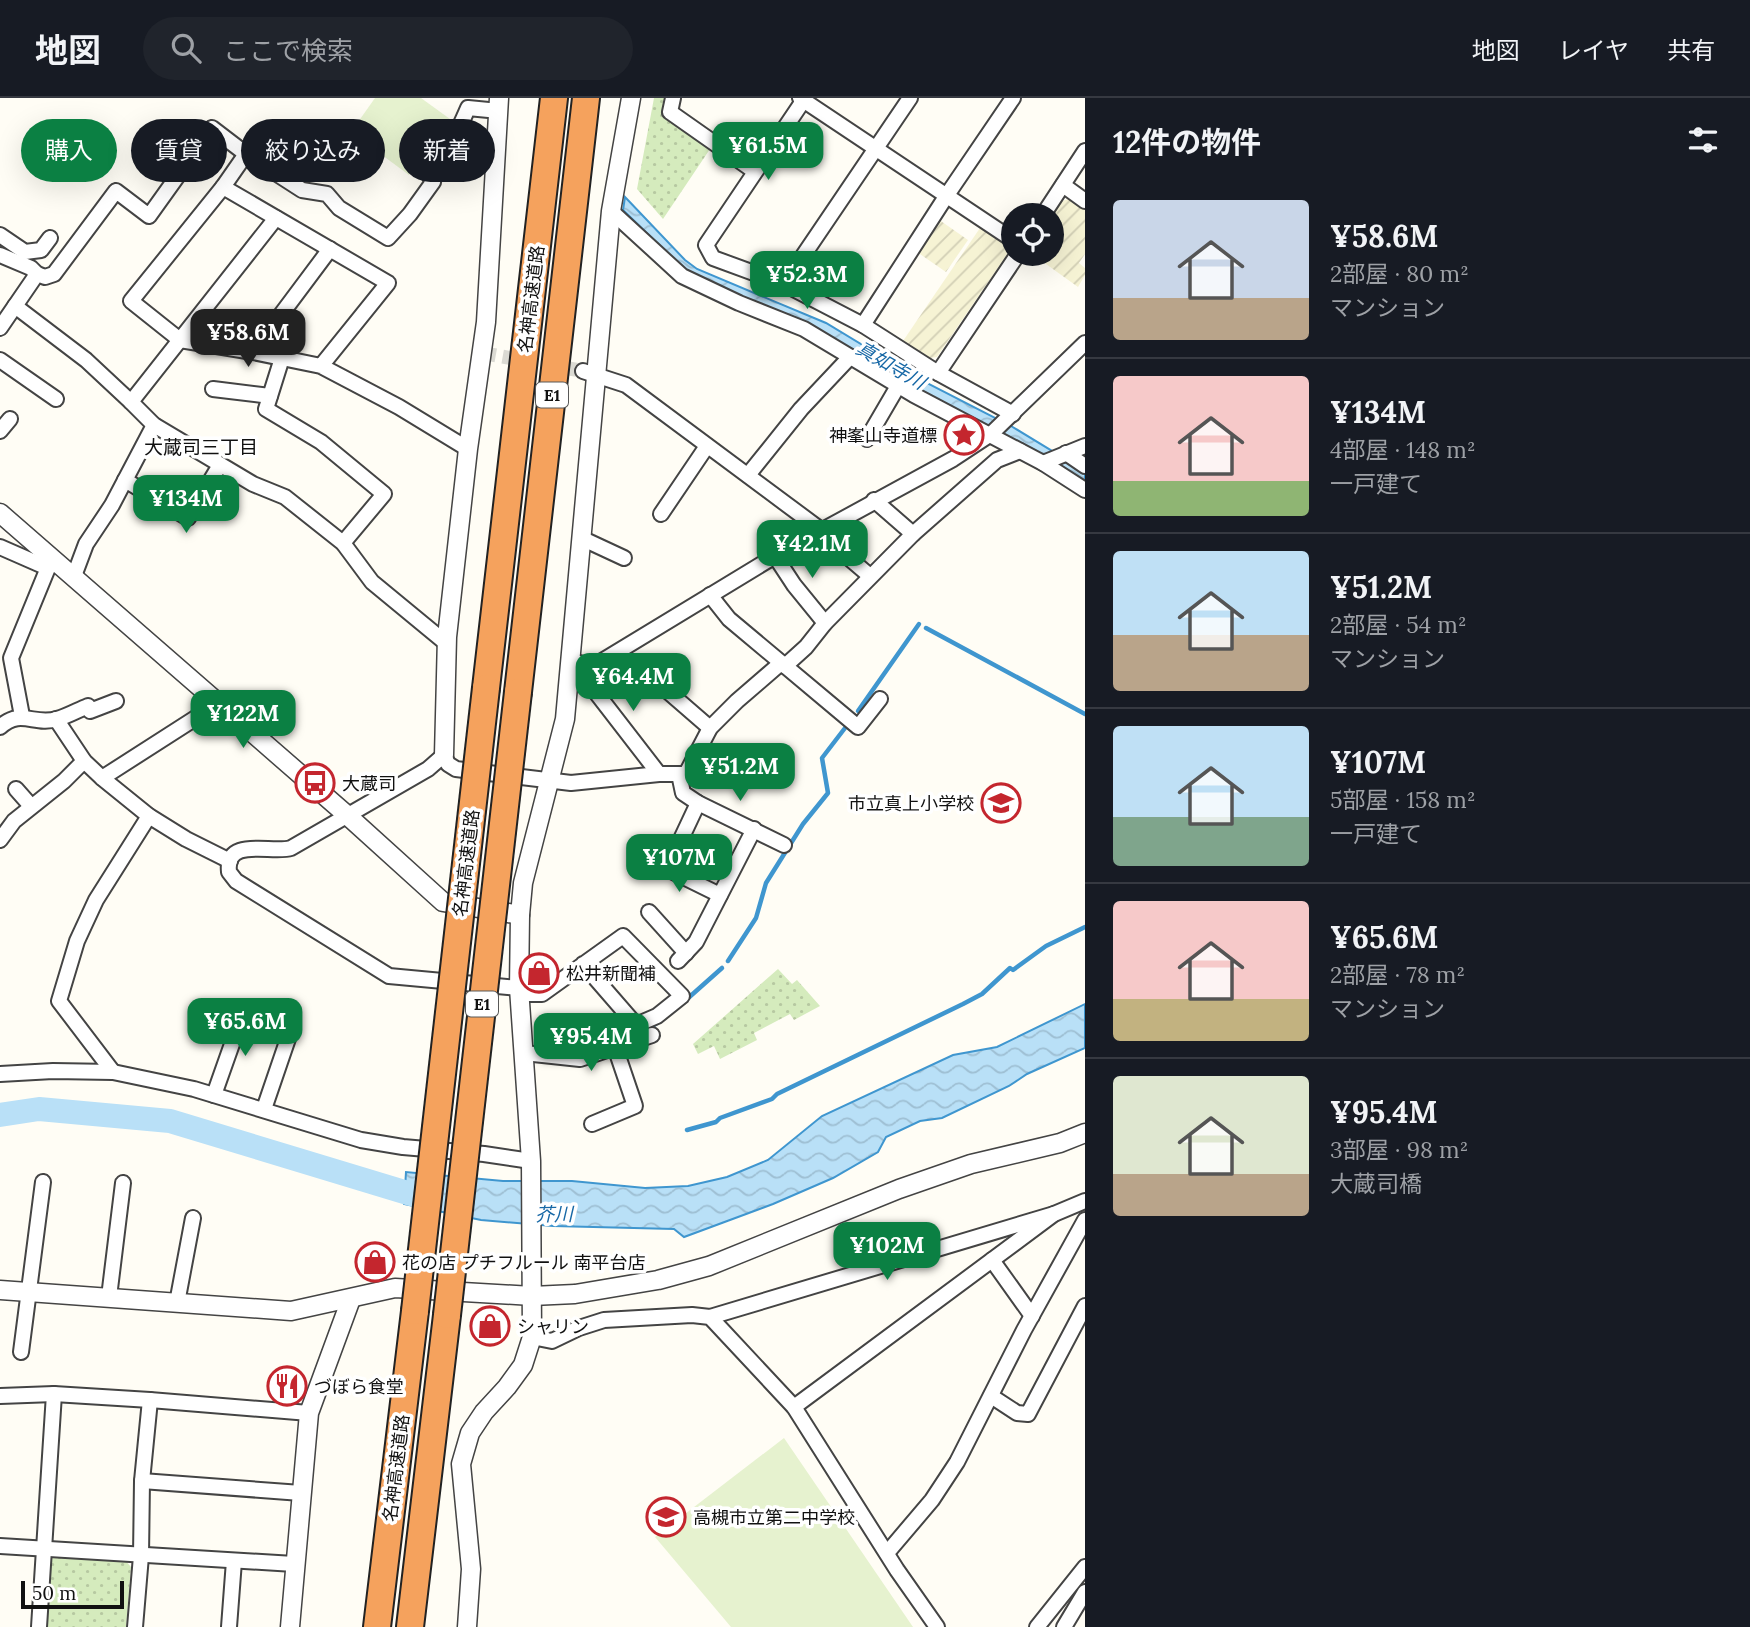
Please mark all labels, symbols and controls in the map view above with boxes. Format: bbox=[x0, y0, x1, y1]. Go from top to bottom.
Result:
search box bbox=[143, 17, 633, 80]
text: 地図 bbox=[35, 29, 101, 71]
icon: search bbox=[167, 29, 205, 67]
text: ここで検索 bbox=[223, 34, 353, 67]
text: 地図 bbox=[1472, 35, 1520, 66]
text: レイヤ bbox=[1558, 35, 1629, 66]
text: 共有 bbox=[1667, 35, 1715, 66]
chip: 購入 bbox=[21, 119, 117, 182]
chip: 賃貸 bbox=[131, 119, 227, 182]
chip: 絞り込み bbox=[241, 119, 385, 182]
chip: 新着 bbox=[399, 119, 495, 182]
icon: filters bbox=[1684, 121, 1722, 159]
pin: ¥61.5M bbox=[711, 122, 825, 182]
text: 12件の物件 bbox=[1113, 123, 1261, 161]
text: ¥61.5M bbox=[728, 130, 808, 159]
map controls bbox=[1001, 203, 1064, 266]
button: locate bbox=[1001, 203, 1064, 266]
text: ¥58.6M bbox=[1330, 217, 1438, 255]
icon: home bbox=[1169, 228, 1253, 312]
street label: 名神高速道路 bbox=[513, 244, 549, 354]
pin: ¥52.3M bbox=[750, 252, 864, 311]
text: ¥52.3M bbox=[766, 259, 848, 288]
text: 2部屋 · 80 m² bbox=[1330, 259, 1469, 288]
text: マンション bbox=[1330, 293, 1445, 322]
pin: ¥58.6M bbox=[191, 310, 305, 369]
text: ¥58.6M bbox=[206, 317, 290, 346]
water label: 真如寺川 bbox=[852, 336, 932, 395]
road number: E1 bbox=[536, 382, 568, 408]
text: ¥134M bbox=[1330, 393, 1426, 431]
icon: home bbox=[1169, 404, 1253, 488]
place icon: 神峯山寺道標 bbox=[943, 414, 985, 456]
place label: 神峯山寺道標 bbox=[829, 424, 937, 447]
district label: 大蔵司三丁目 bbox=[144, 435, 258, 459]
text: 4部屋 · 148 m² bbox=[1330, 435, 1476, 464]
text: 一戸建て bbox=[1330, 469, 1422, 498]
pin: ¥134M bbox=[137, 476, 235, 535]
text: ¥134M bbox=[149, 483, 223, 512]
pin: ¥42.1M bbox=[755, 520, 869, 580]
text: ¥42.1M bbox=[773, 528, 851, 557]
text: ¥51.2M bbox=[1330, 568, 1432, 606]
icon: home bbox=[1169, 579, 1253, 663]
text: 2部屋 · 54 m² bbox=[1330, 610, 1467, 639]
text: マンション bbox=[1330, 644, 1445, 673]
pin: ¥64.4M bbox=[576, 654, 690, 713]
text: ¥64.4M bbox=[592, 661, 674, 690]
pin: ¥122M bbox=[194, 690, 292, 750]
text: ¥122M bbox=[207, 698, 279, 727]
text: ¥107M bbox=[1330, 743, 1426, 781]
pin: ¥51.2M bbox=[683, 744, 797, 803]
text: ¥51.2M bbox=[701, 751, 779, 780]
icon: home bbox=[1169, 754, 1253, 838]
bus stop icon: 大蔵司 bbox=[294, 762, 336, 804]
place label: 大蔵司 bbox=[342, 772, 396, 795]
school or university icon: 市立真上小学校 bbox=[980, 782, 1022, 824]
text: 5部屋 · 158 m² bbox=[1330, 785, 1476, 814]
place label: 市立真上小学校 bbox=[848, 792, 974, 815]
street label: 名神高速道路 bbox=[448, 808, 484, 918]
text: 一戸建て bbox=[1330, 819, 1422, 848]
pin: ¥107M bbox=[630, 834, 728, 894]
text: ¥107M bbox=[642, 842, 716, 871]
text: ¥65.6M bbox=[1330, 918, 1439, 956]
icon: home bbox=[1169, 929, 1253, 1013]
shop icon: 松井新聞補 bbox=[518, 952, 560, 994]
text: 2部屋 · 78 m² bbox=[1330, 960, 1465, 989]
place label: 松井新聞補 bbox=[566, 962, 656, 985]
road number: E1 bbox=[466, 991, 498, 1016]
text: マンション bbox=[1330, 994, 1445, 1023]
pin: ¥65.6M bbox=[188, 998, 302, 1058]
text: ¥65.6M bbox=[203, 1006, 287, 1035]
pin: ¥95.4M bbox=[534, 1014, 648, 1073]
text: ¥95.4M bbox=[550, 1021, 632, 1050]
text: ¥95.4M bbox=[1330, 1093, 1438, 1131]
icon: home bbox=[1169, 1104, 1253, 1188]
text: 3部屋 · 98 m² bbox=[1330, 1135, 1468, 1164]
text: 大蔵司橋 bbox=[1330, 1169, 1422, 1198]
water label: 芥川 bbox=[535, 1202, 575, 1226]
pin: ¥102M bbox=[838, 1222, 936, 1282]
text: ¥102M bbox=[849, 1230, 925, 1259]
shop icon: 花の店 プチフルール 南平台店 bbox=[354, 1241, 396, 1283]
place label: 花の店 プチフルール 南平台店 bbox=[402, 1251, 645, 1274]
shop icon: シャリン bbox=[469, 1305, 511, 1347]
place label: シャリン bbox=[517, 1315, 589, 1338]
restaurant icon: づぼら食堂 bbox=[266, 1365, 308, 1407]
place label: づぼら食堂 bbox=[314, 1375, 404, 1398]
street label: 名神高速道路 bbox=[378, 1413, 414, 1523]
school or university icon: 高槻市立第二中学校 bbox=[645, 1496, 687, 1538]
place label: 高槻市立第二中学校 bbox=[693, 1506, 855, 1529]
scale bar bbox=[21, 1578, 124, 1610]
text: 50 m bbox=[32, 1581, 76, 1605]

